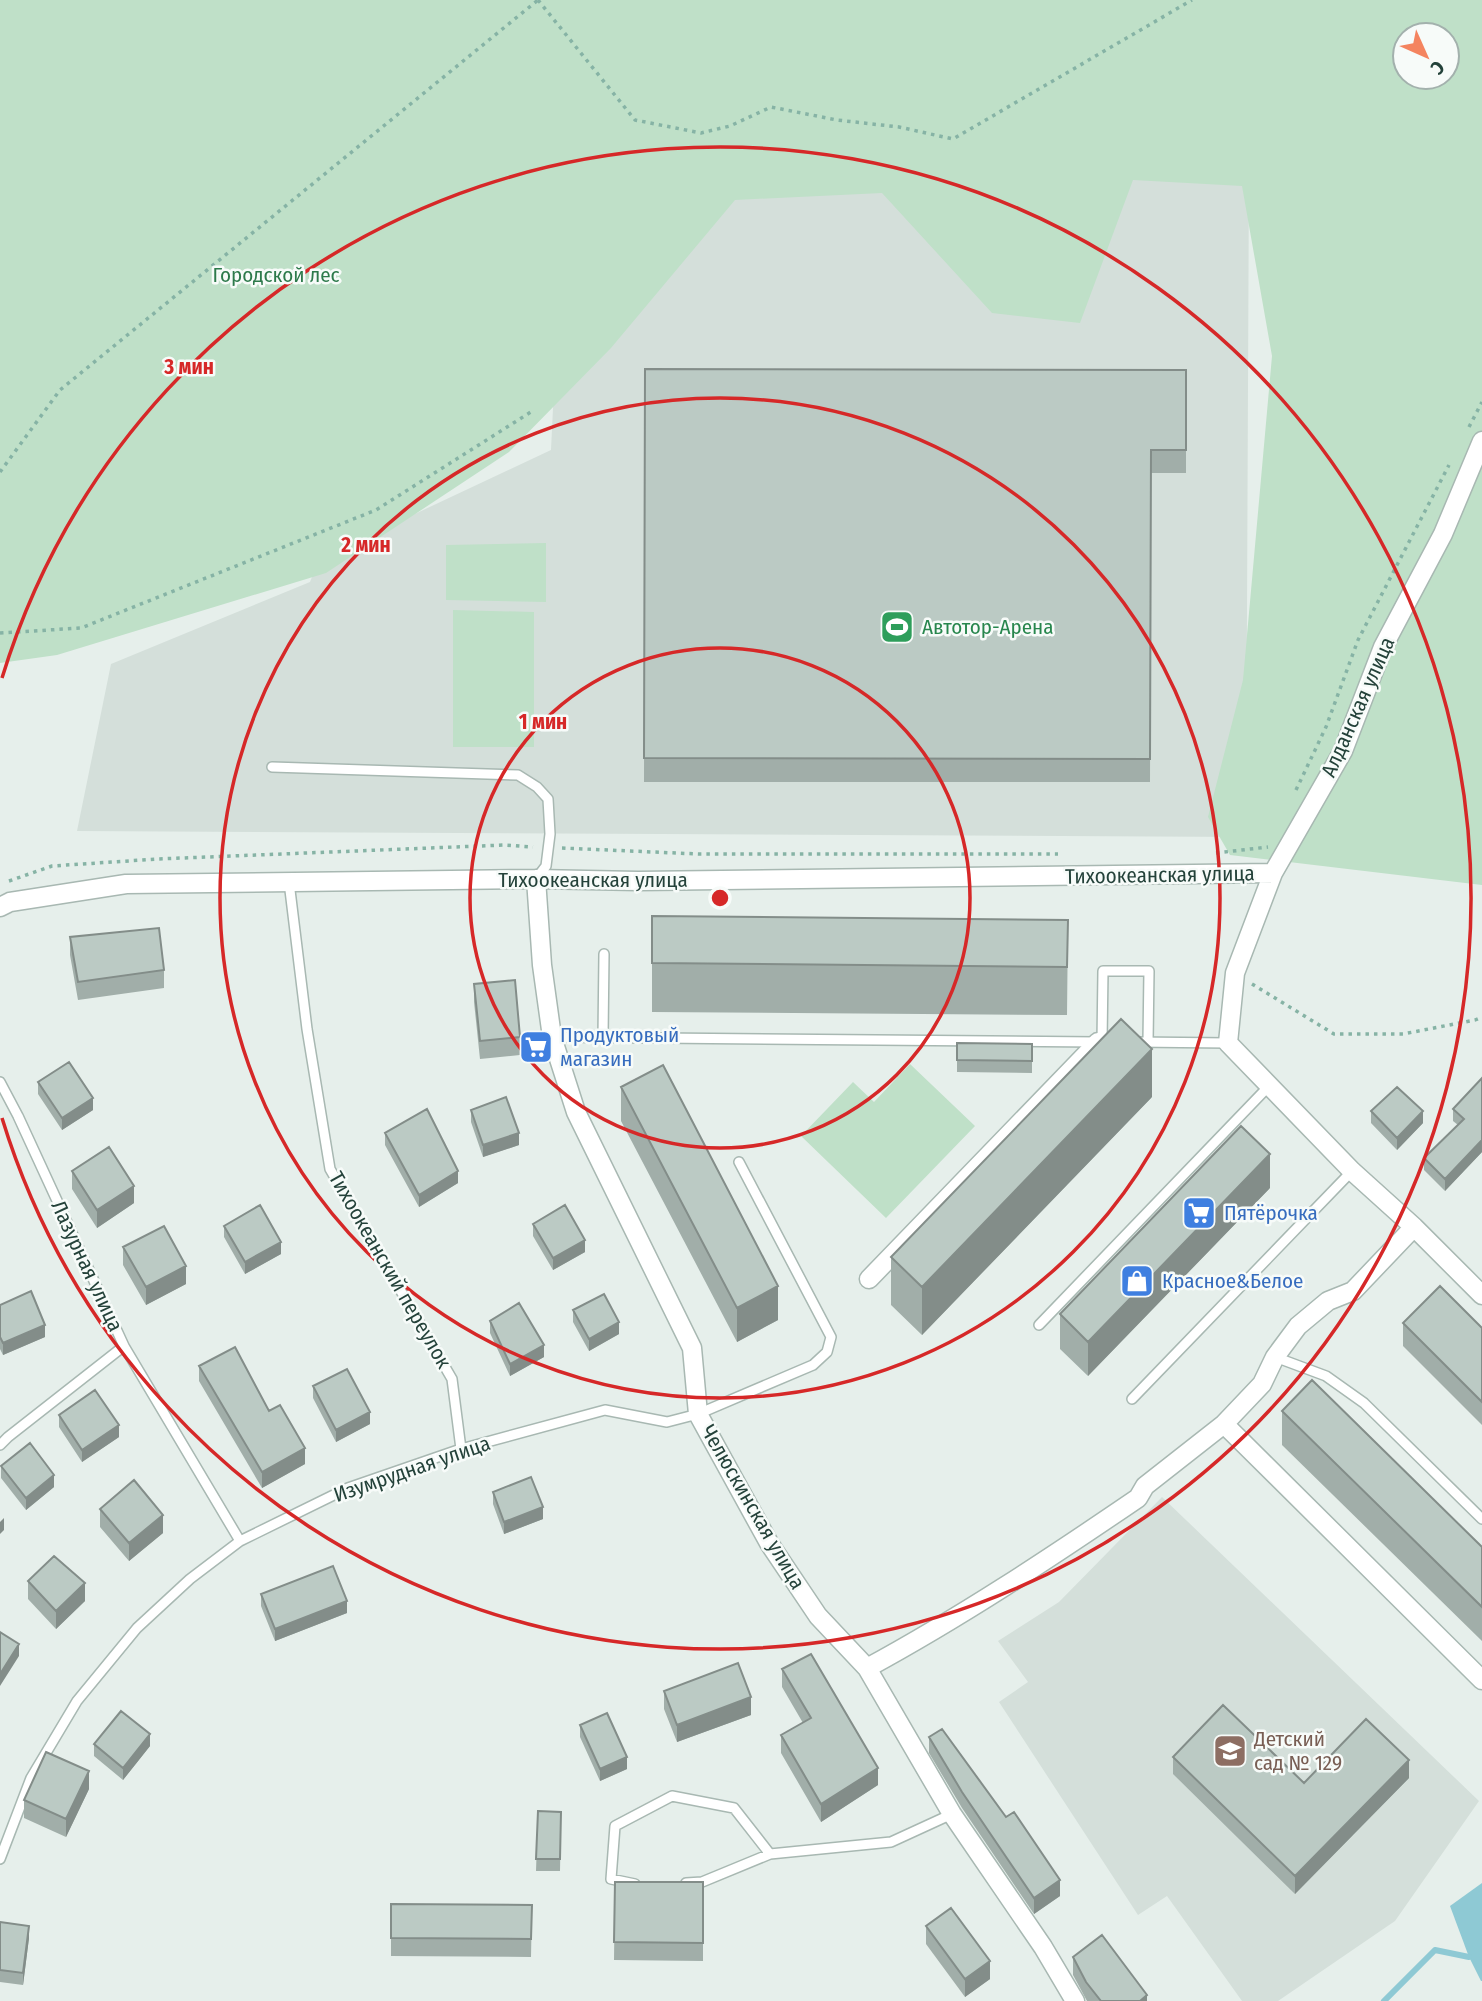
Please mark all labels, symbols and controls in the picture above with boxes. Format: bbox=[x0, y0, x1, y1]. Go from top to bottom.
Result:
north arrow bbox=[1391, 21, 1461, 91]
text: С bbox=[1426, 56, 1449, 79]
park label: Городской лес bbox=[212, 262, 340, 288]
text: 3 мин bbox=[163, 354, 214, 380]
text: 2 мин bbox=[340, 532, 391, 558]
sports icon: Автотор-Арена bbox=[878, 608, 916, 646]
place label: Автотор-Арена bbox=[922, 614, 1054, 640]
street label: Алданская улица bbox=[1315, 633, 1401, 781]
text: 1 мин bbox=[519, 709, 567, 735]
street label: Тихоокеанская улица bbox=[1065, 860, 1255, 890]
street label: Тихоокеанская улица bbox=[498, 867, 688, 893]
centre of rings bbox=[708, 886, 732, 910]
place label: Продуктовый магазин bbox=[560, 1022, 679, 1072]
supermarket icon: Продуктовый магазин bbox=[517, 1028, 555, 1066]
street label: Тихоокеанский переулок bbox=[323, 1167, 457, 1373]
supermarket icon: Пятёрочка bbox=[1180, 1194, 1218, 1232]
street label: Лазурная улица bbox=[45, 1196, 129, 1336]
place label: Пятёрочка bbox=[1224, 1200, 1318, 1226]
shop icon: Красное&Белое bbox=[1118, 1262, 1156, 1300]
place label: Красное&Белое bbox=[1162, 1268, 1303, 1294]
street label: Челюскинская улица bbox=[695, 1420, 811, 1594]
street label: Изумрудная улица bbox=[330, 1430, 494, 1508]
place label: Детский сад № 129 bbox=[1253, 1726, 1342, 1776]
school or university icon: Детский сад № 129 bbox=[1211, 1732, 1249, 1770]

